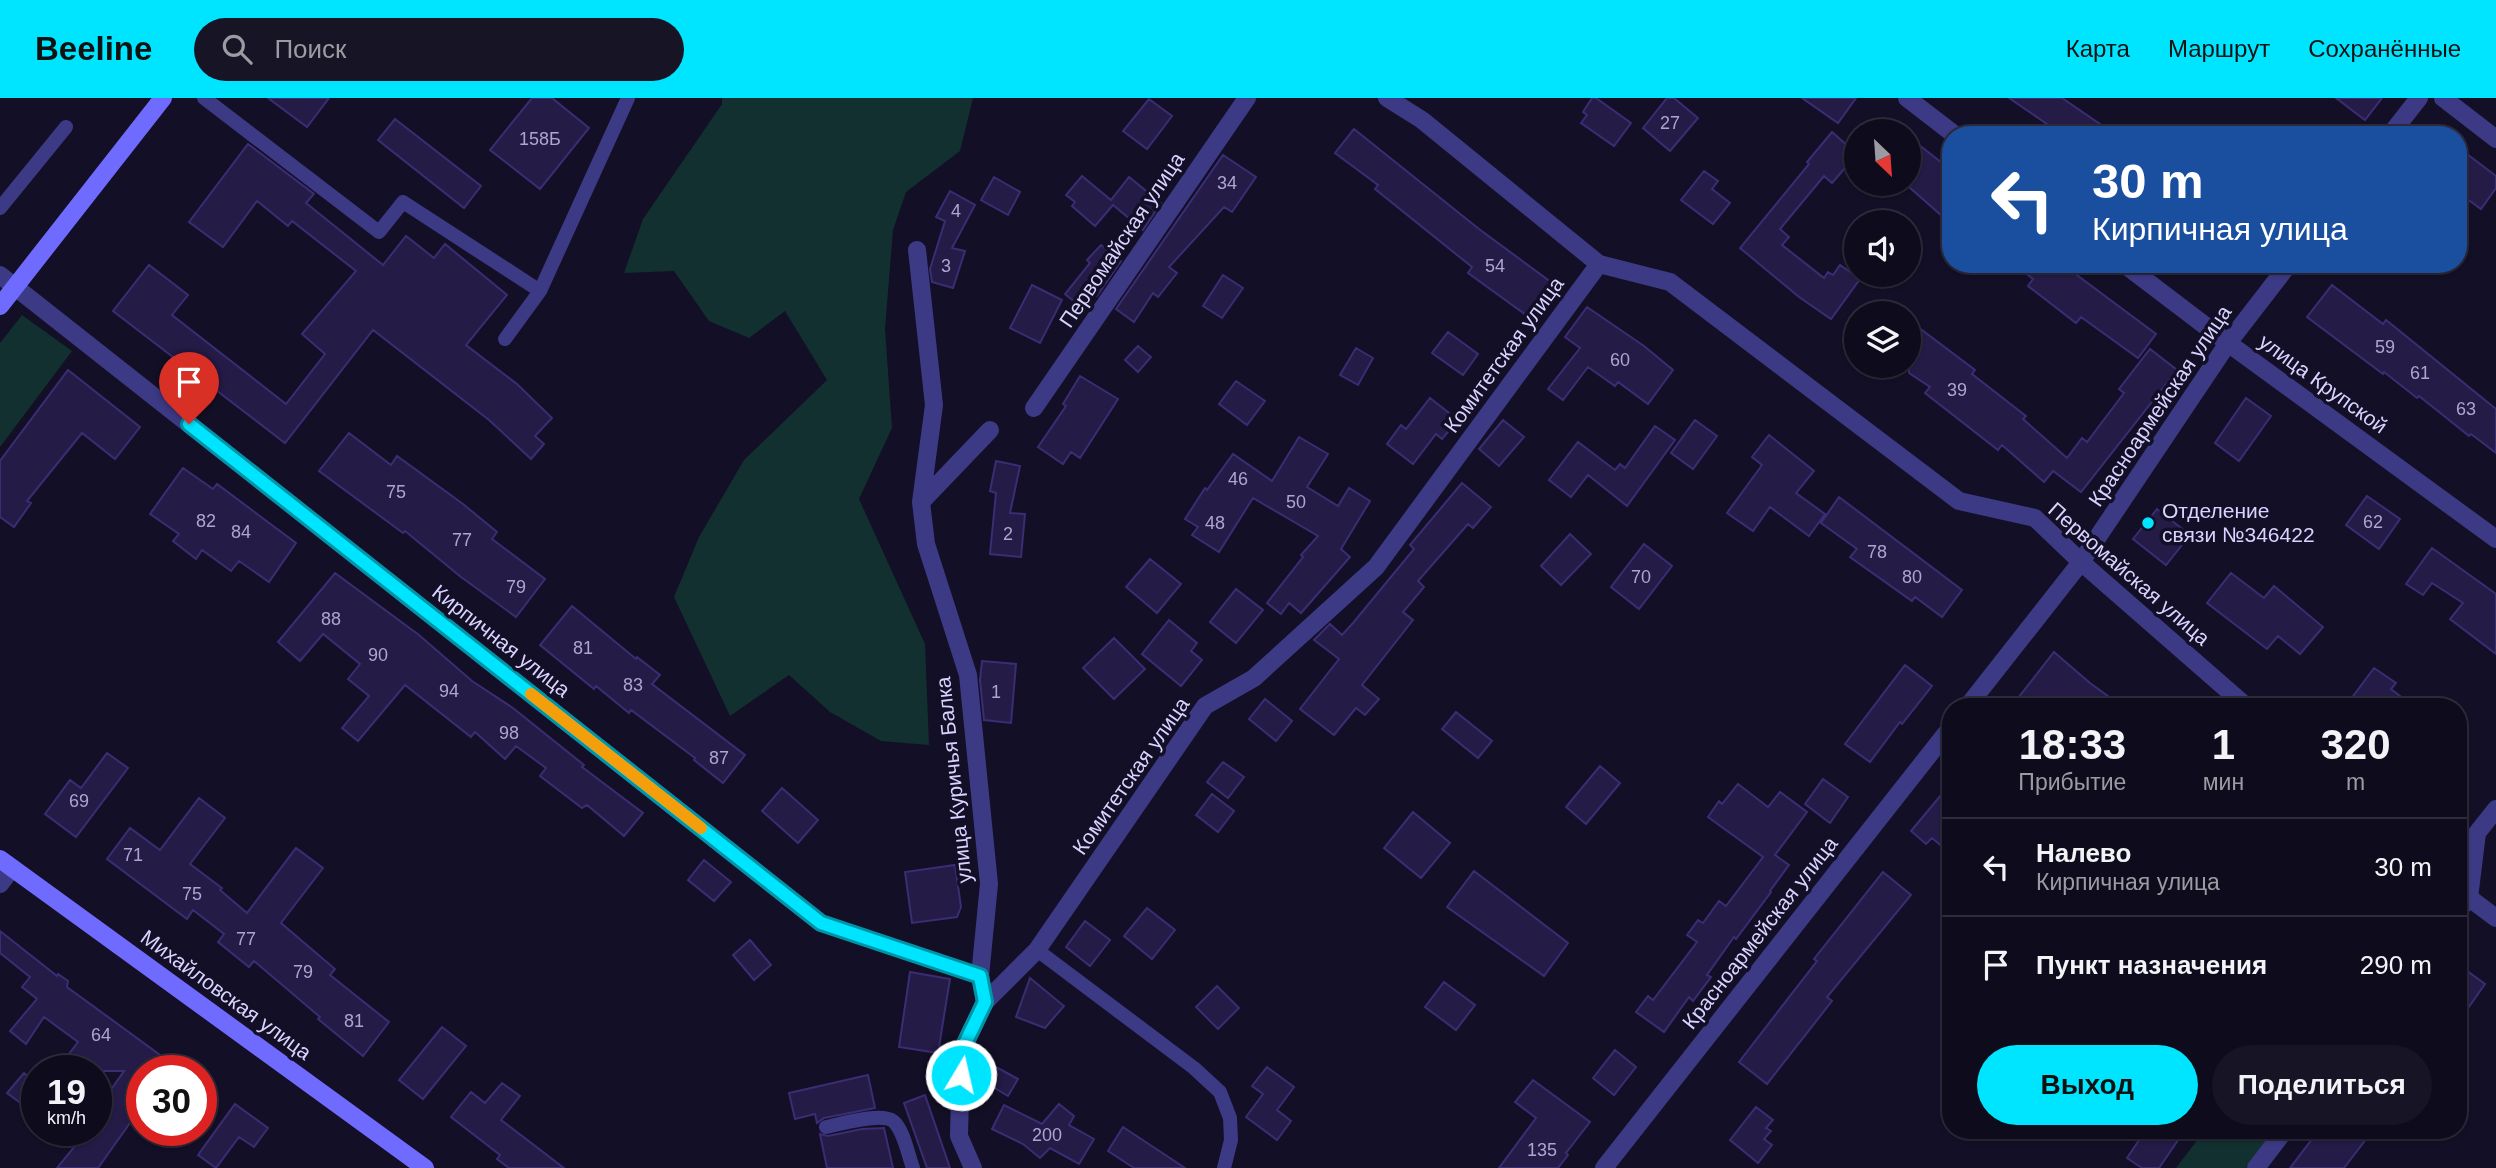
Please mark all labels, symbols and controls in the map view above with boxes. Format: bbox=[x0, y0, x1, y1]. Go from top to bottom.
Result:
search box bbox=[194, 18, 684, 81]
text: Beeline bbox=[35, 30, 152, 67]
icon: search bbox=[218, 30, 256, 68]
text: Поиск bbox=[274, 34, 346, 64]
text: Карта bbox=[2066, 35, 2130, 62]
text: Маршрут bbox=[2168, 35, 2270, 62]
text: Сохранённые bbox=[2308, 35, 2461, 62]
house number: 27 bbox=[1660, 113, 1680, 133]
north arrow bbox=[1844, 119, 1922, 196]
map controls bbox=[1844, 119, 1921, 378]
house number: 158Б bbox=[519, 129, 561, 149]
street label: Первомайская улица bbox=[1055, 148, 1189, 331]
icon: left bbox=[1977, 154, 2068, 245]
text: 30 m bbox=[2092, 154, 2204, 208]
house number: 34 bbox=[1217, 173, 1237, 193]
house number: 4 bbox=[951, 201, 961, 221]
button: sound bbox=[1844, 210, 1921, 287]
text: Кирпичная улица bbox=[2092, 211, 2348, 247]
house number: 3 bbox=[941, 256, 951, 276]
house number: 54 bbox=[1485, 256, 1505, 276]
street label: Комитетская улица bbox=[1439, 272, 1568, 437]
button: layers bbox=[1844, 301, 1921, 378]
street label: Красноармейская улица bbox=[2084, 301, 2236, 511]
street label: улица Крупской bbox=[2255, 329, 2392, 438]
house number: 59 bbox=[2375, 337, 2395, 357]
house number: 60 bbox=[1610, 350, 1630, 370]
pin bbox=[159, 352, 219, 424]
icon: arrive bbox=[170, 363, 208, 401]
house number: 61 bbox=[2410, 363, 2430, 383]
house number: 39 bbox=[1947, 380, 1967, 400]
house number: 63 bbox=[2456, 399, 2476, 419]
house number: 46 bbox=[1228, 469, 1248, 489]
house number: 75 bbox=[386, 482, 406, 502]
house number: 50 bbox=[1286, 492, 1306, 512]
street label: Первомайская улица bbox=[2044, 497, 2215, 650]
place label: Отделение связи №346422 bbox=[2162, 499, 2315, 546]
house number: 82 bbox=[196, 511, 216, 531]
house number: 62 bbox=[2363, 512, 2383, 532]
house number: 48 bbox=[1205, 513, 1225, 533]
marker: Отделение связи №346422 bbox=[2140, 515, 2156, 531]
house number: 84 bbox=[231, 522, 251, 542]
house number: 2 bbox=[1003, 524, 1013, 544]
house number: 77 bbox=[452, 530, 472, 550]
house number: 78 bbox=[1867, 542, 1887, 562]
house number: 70 bbox=[1631, 567, 1651, 587]
house number: 80 bbox=[1902, 567, 1922, 587]
house number: 79 bbox=[506, 577, 526, 597]
street label: Кирпичная улица bbox=[428, 580, 575, 702]
house number: 88 bbox=[321, 609, 341, 629]
house number: 81 bbox=[573, 638, 593, 658]
house number: 90 bbox=[368, 645, 388, 665]
house number: 83 bbox=[623, 675, 643, 695]
street label: улица Куричья Балка bbox=[931, 675, 976, 884]
house number: 94 bbox=[439, 681, 459, 701]
house number: 1 bbox=[991, 682, 1001, 702]
street label: Комитетская улица bbox=[1068, 692, 1194, 859]
text: 18:33 bbox=[2019, 721, 2126, 768]
text: 1 bbox=[2212, 721, 2235, 768]
text: 320 bbox=[2321, 721, 2391, 768]
house number: 98 bbox=[499, 723, 519, 743]
house number: 87 bbox=[709, 748, 729, 768]
text: Прибытие bbox=[2018, 769, 2126, 795]
text: мин bbox=[2203, 769, 2244, 795]
text: m bbox=[2346, 769, 2365, 795]
house number: 69 bbox=[69, 791, 89, 811]
street label: Красноармейская улица bbox=[1677, 832, 1842, 1033]
text: Налево bbox=[2036, 838, 2131, 868]
house number: 71 bbox=[123, 845, 143, 865]
icon: left bbox=[1977, 848, 2015, 886]
text: 30 m bbox=[2374, 852, 2432, 882]
text: Кирпичная улица bbox=[2036, 869, 2220, 895]
house number: 75 bbox=[182, 884, 202, 904]
street label: Михайловская улица bbox=[137, 925, 316, 1064]
house number: 77 bbox=[236, 929, 256, 949]
icon: arrive bbox=[1977, 946, 2015, 984]
text: Пункт назначения bbox=[2036, 950, 2267, 980]
text: 290 m bbox=[2360, 950, 2432, 980]
house number: 79 bbox=[293, 962, 313, 982]
house number: 81 bbox=[344, 1011, 364, 1031]
house number: 64 bbox=[91, 1025, 111, 1045]
position arrow bbox=[924, 1038, 998, 1112]
button: Выход bbox=[1977, 1045, 2198, 1125]
button: Поделиться bbox=[2212, 1045, 2432, 1125]
speed limit sign: 30 bbox=[126, 1055, 217, 1146]
text: 19 bbox=[47, 1072, 86, 1111]
text: km/h bbox=[47, 1108, 86, 1128]
house number: 200 bbox=[1032, 1125, 1062, 1145]
house number: 135 bbox=[1527, 1140, 1557, 1160]

